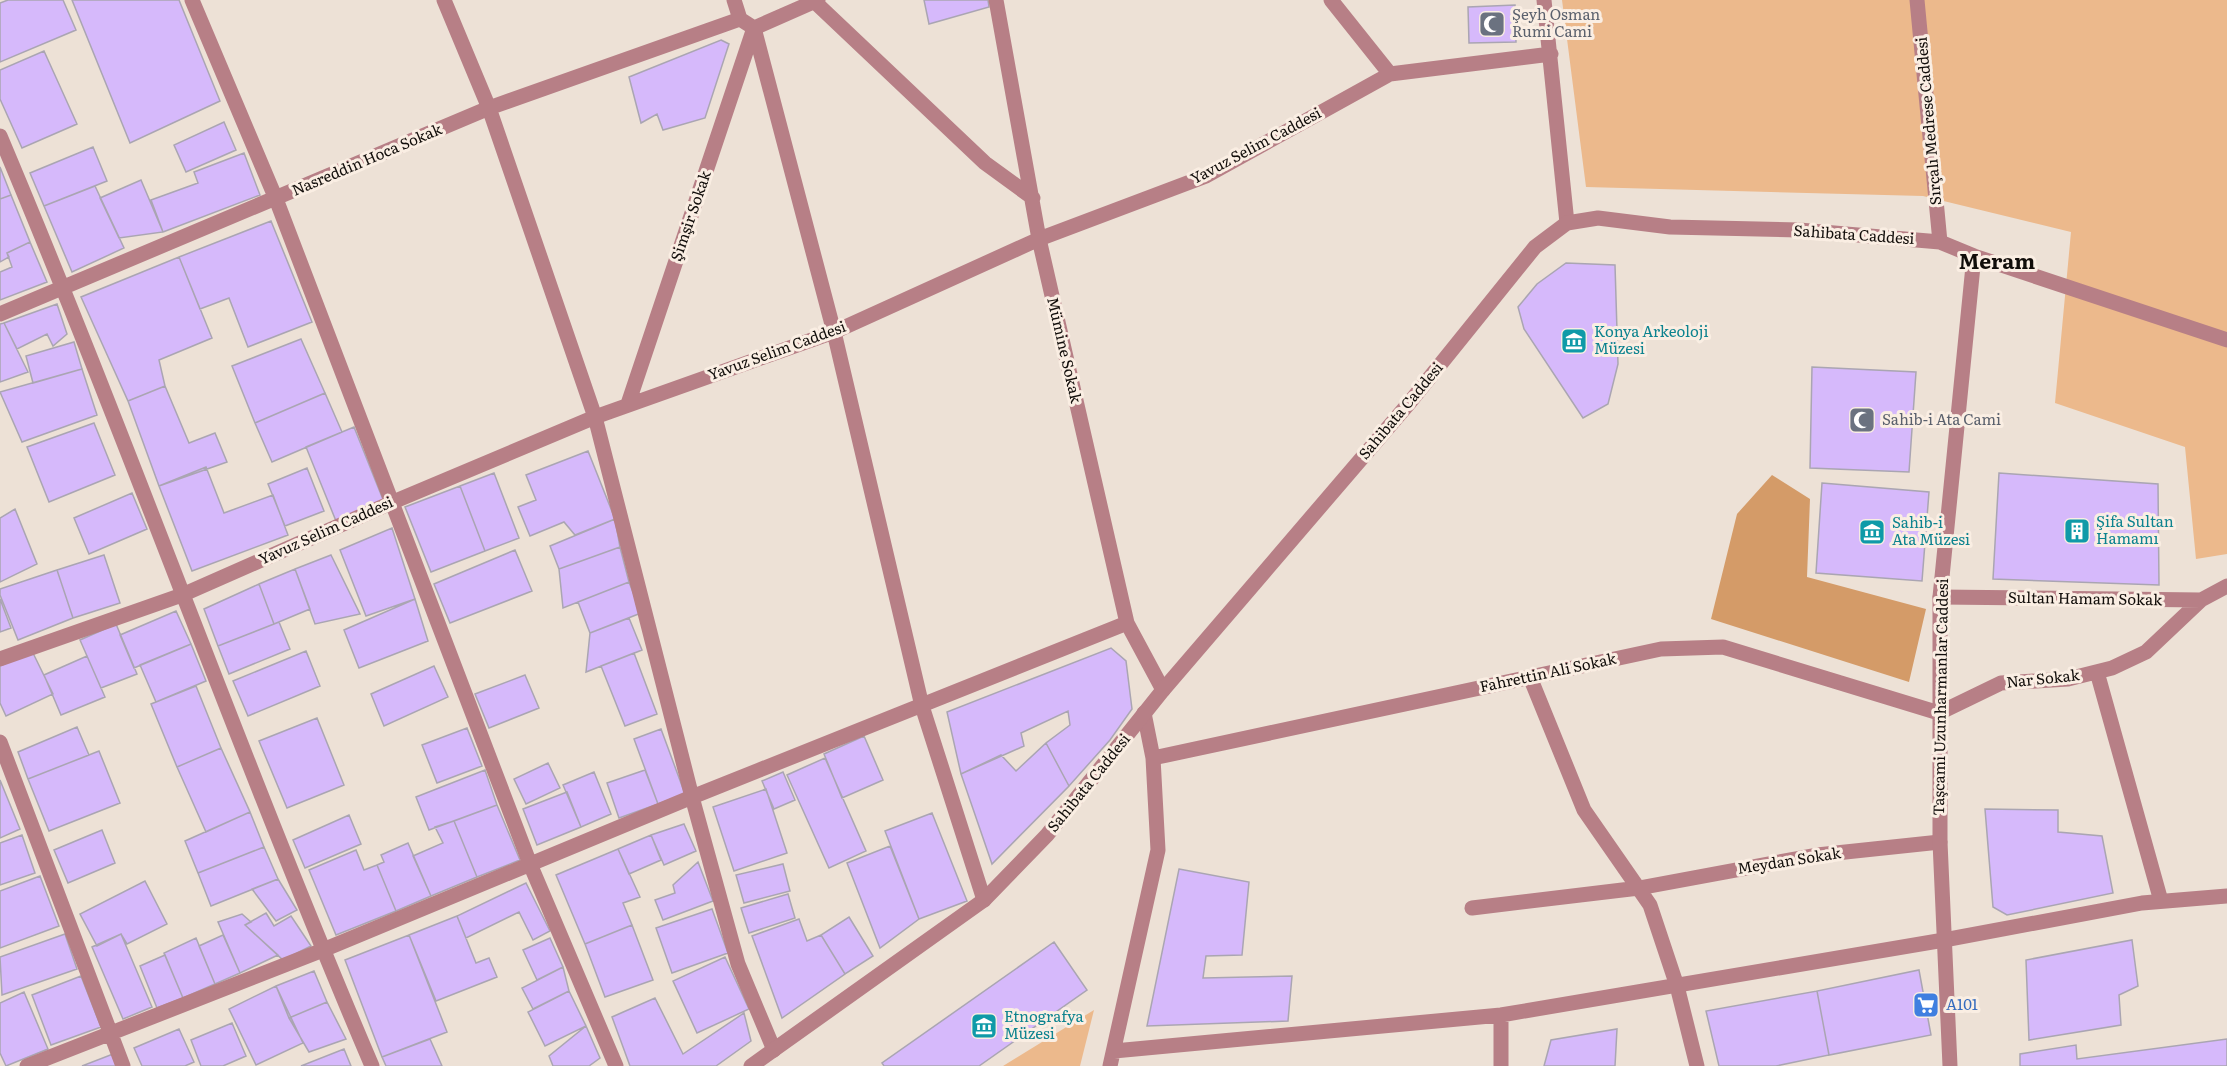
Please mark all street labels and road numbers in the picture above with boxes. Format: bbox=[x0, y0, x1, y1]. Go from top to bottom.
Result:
street label: Sırçalı Medrese Caddesi bbox=[1909, 36, 1946, 206]
street label: Yavuz Selim Caddesi bbox=[1186, 100, 1325, 189]
street label: Nasreddin Hoca Sokak bbox=[288, 116, 446, 201]
street label: Şimşir Sokak bbox=[663, 166, 716, 264]
street label: Sahibata Caddesi bbox=[1793, 218, 1915, 249]
street label: Mümine Sokak bbox=[1042, 294, 1089, 406]
street label: Yavuz Selim Caddesi bbox=[704, 314, 849, 385]
street label: Sahibata Caddesi bbox=[1352, 356, 1448, 464]
street label: Yavuz Selim Caddesi bbox=[254, 490, 396, 570]
street label: Taşcami Uzunharmanlar Caddesi bbox=[1926, 578, 1953, 816]
street label: Sultan Hamam Sokak bbox=[2008, 585, 2163, 610]
street label: Fahrettin Ali Sokak bbox=[1477, 646, 1619, 697]
street label: Nar Sokak bbox=[2005, 662, 2082, 693]
street label: Sahibata Caddesi bbox=[1041, 728, 1135, 836]
street label: Meydan Sokak bbox=[1735, 840, 1843, 879]

